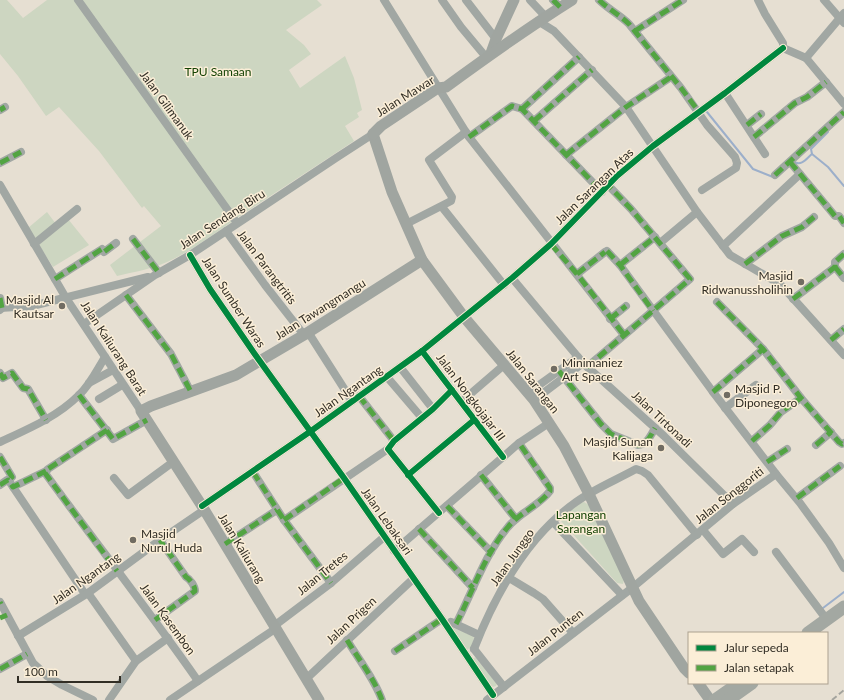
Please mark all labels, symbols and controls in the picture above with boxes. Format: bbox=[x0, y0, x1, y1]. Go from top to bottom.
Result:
park label: TPU Samaan bbox=[184, 64, 252, 79]
street label: Jalan Gilimanuk bbox=[137, 67, 198, 143]
street label: Jalan Mawar bbox=[373, 72, 437, 120]
street label: Jalan Sarangan Atas bbox=[552, 145, 636, 227]
street label: Jalan Sendang Biru bbox=[176, 186, 268, 252]
street label: Jalan Parangtritis bbox=[234, 227, 300, 307]
street label: Jalan Sumber Waras bbox=[199, 254, 269, 350]
place label: Masjid Ridwanussholihin bbox=[701, 268, 793, 297]
street label: Jalan Tawangmangu bbox=[272, 275, 368, 343]
marker: Masjid Ridwanussholihin bbox=[796, 277, 806, 287]
place label: Masjid Al Kautsar bbox=[6, 292, 55, 321]
street label: Jalan Kaliurang Barat bbox=[78, 298, 151, 399]
marker: Masjid Al Kautsar bbox=[57, 301, 67, 311]
street label: Jalan Sarangan bbox=[503, 346, 563, 416]
street label: Jalan Nongkojajar III bbox=[433, 350, 509, 444]
place label: Minimaniez Art Space bbox=[562, 355, 623, 384]
street label: Jalan Ngantang bbox=[311, 362, 385, 420]
marker: Minimaniez Art Space bbox=[549, 364, 559, 374]
place label: Masjid P. Diponegoro bbox=[735, 381, 798, 410]
street label: Jalan Tirtonadi bbox=[629, 387, 695, 451]
marker: Masjid P. Diponegoro bbox=[722, 390, 732, 400]
place label: Masjid Sunan Kalijaga bbox=[583, 434, 653, 463]
marker: Masjid Sunan Kalijaga bbox=[656, 443, 666, 453]
street label: Jalan Songgoriti bbox=[692, 463, 766, 527]
street label: Jalan Lebaksari bbox=[358, 485, 416, 558]
park label: Lapangan Sarangan bbox=[556, 507, 606, 536]
street label: Jalan Kaliurang bbox=[215, 510, 269, 586]
street label: Jalan Junggo bbox=[487, 525, 537, 589]
place label: Masjid Nurul Huda bbox=[141, 526, 202, 555]
marker: Masjid Nurul Huda bbox=[128, 535, 138, 545]
street label: Jalan Tretes bbox=[294, 548, 350, 598]
street label: Jalan Ngantang bbox=[49, 549, 123, 607]
street label: Jalan Kasembon bbox=[137, 580, 199, 658]
street label: Jalan Prigen bbox=[323, 593, 379, 647]
street label: Jalan Punten bbox=[524, 605, 586, 659]
legend bbox=[688, 632, 828, 684]
text: Jalur sepeda bbox=[724, 640, 789, 655]
scale bar bbox=[18, 658, 120, 684]
text: Jalan setapak bbox=[724, 660, 795, 675]
text: 100 m bbox=[24, 664, 58, 679]

